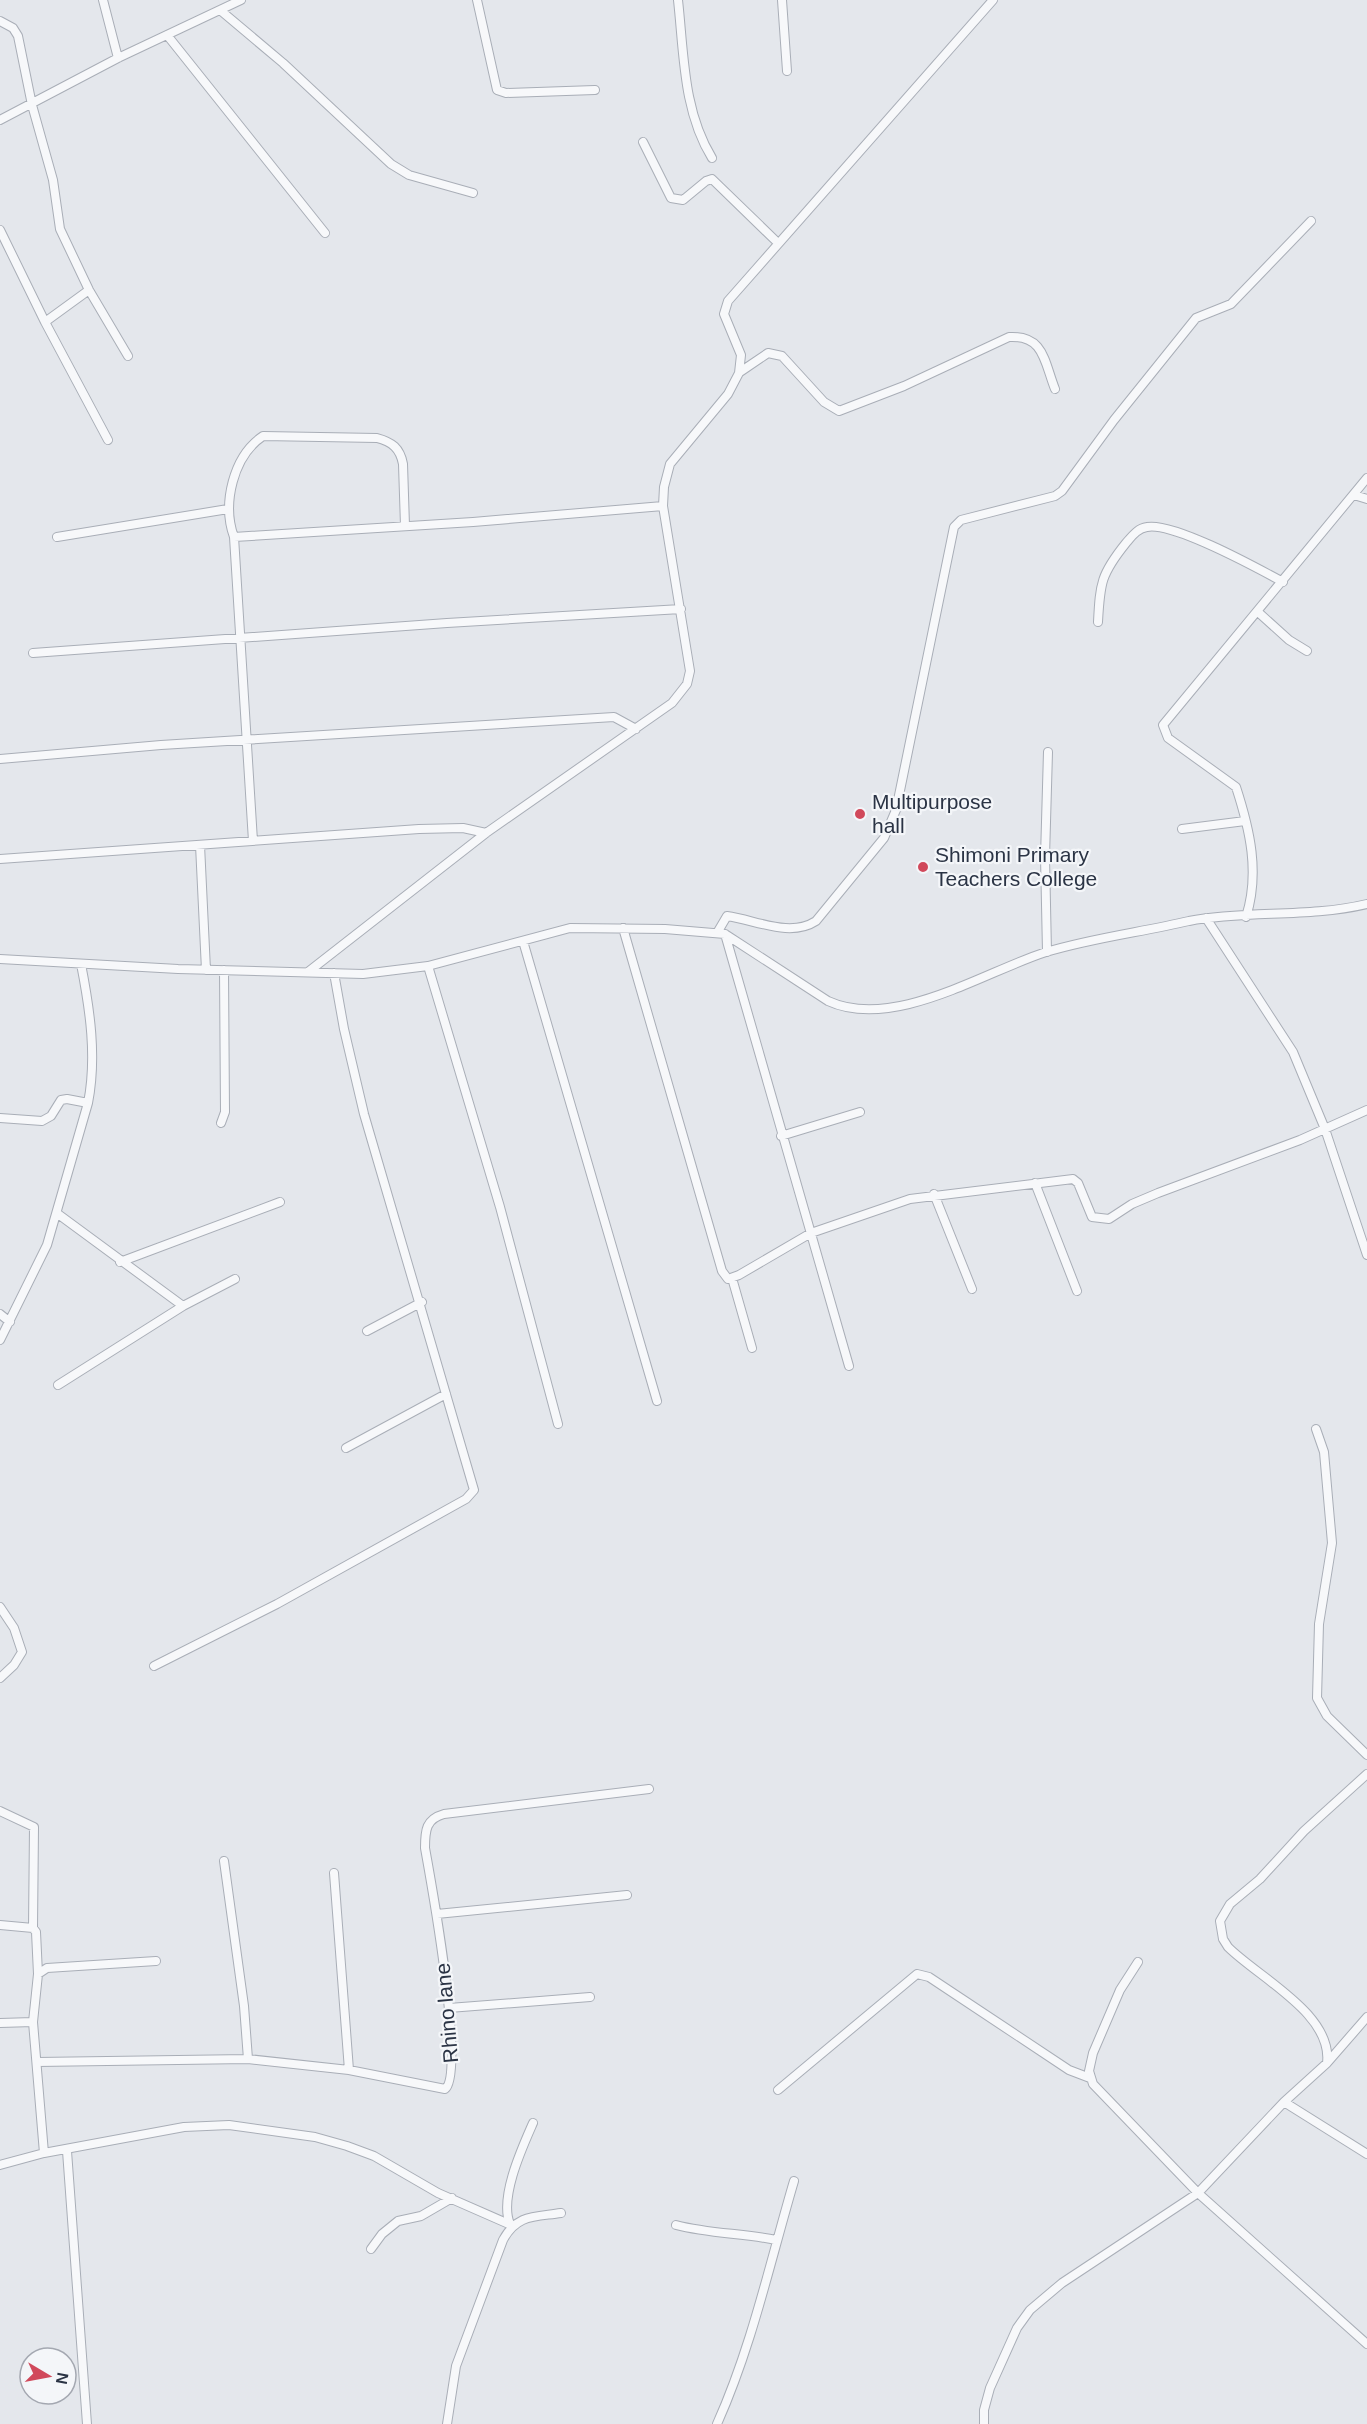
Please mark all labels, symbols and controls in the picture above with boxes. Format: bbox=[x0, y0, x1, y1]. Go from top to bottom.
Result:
place label: Multipurpose hall bbox=[872, 790, 992, 837]
marker: Multipurpose hall bbox=[853, 807, 867, 821]
place label: Shimoni Primary Teachers College bbox=[935, 843, 1097, 890]
marker: Shimoni Primary Teachers College bbox=[916, 860, 930, 874]
street label: Rhino lane bbox=[431, 1962, 462, 2064]
north arrow bbox=[18, 2346, 78, 2406]
text: N bbox=[53, 2371, 72, 2386]

